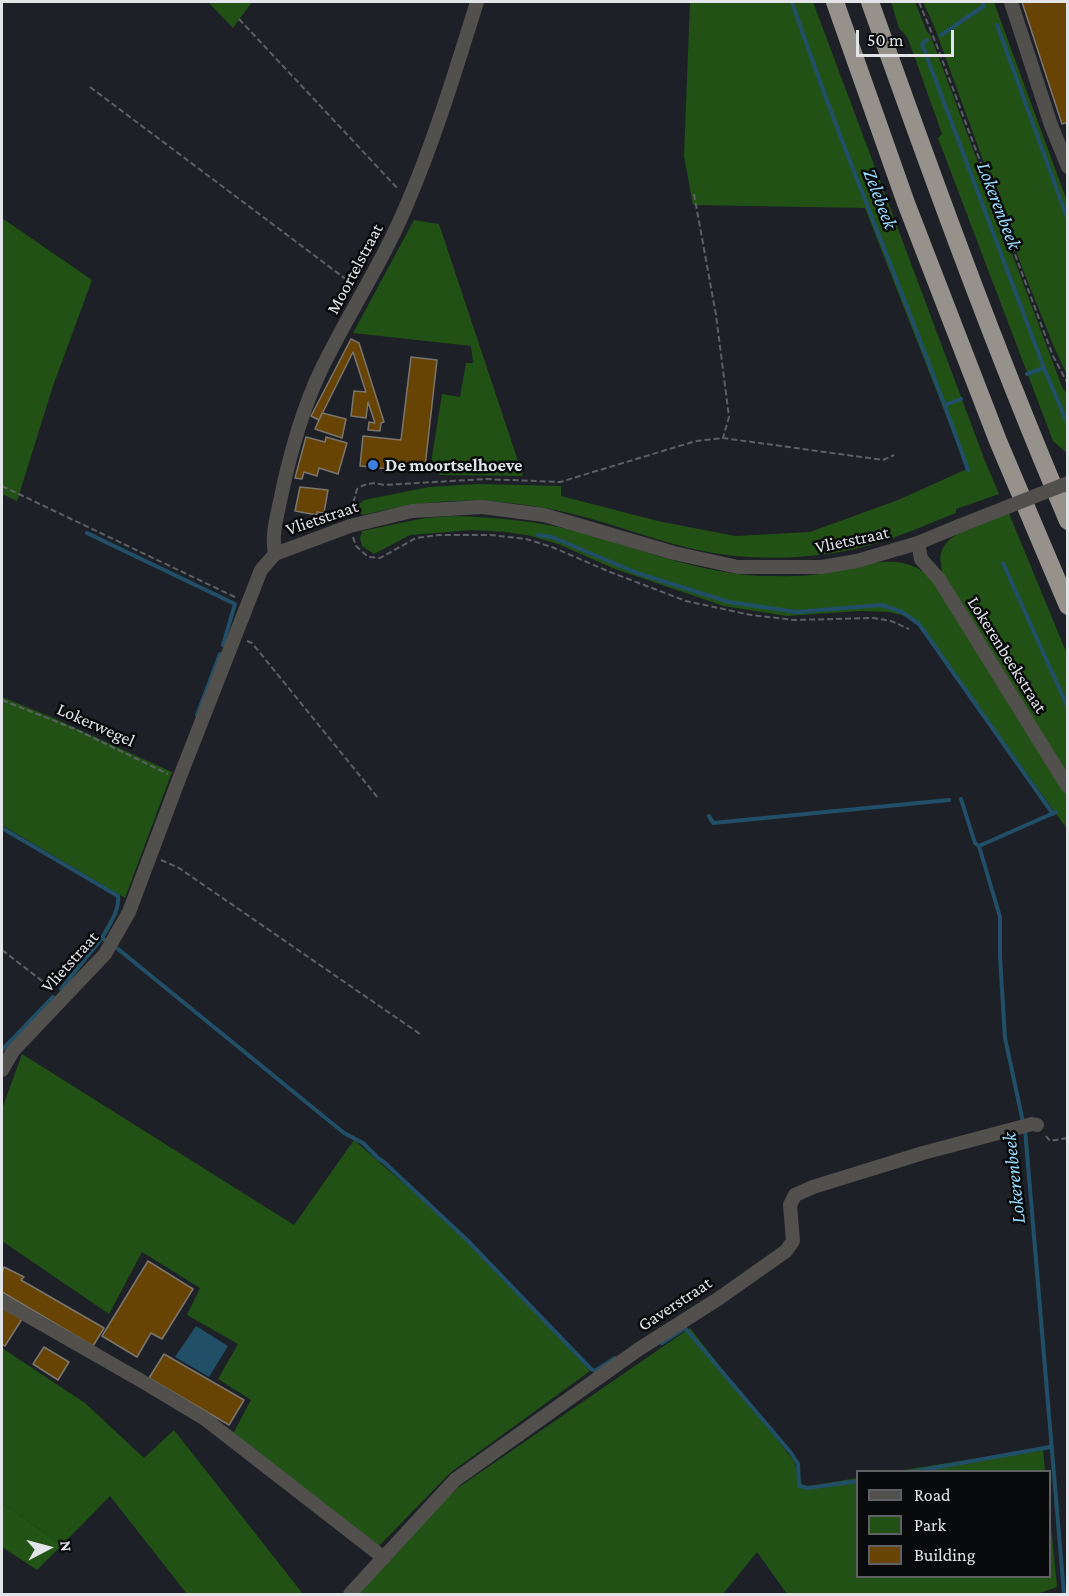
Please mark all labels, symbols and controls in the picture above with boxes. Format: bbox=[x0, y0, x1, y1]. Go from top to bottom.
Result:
scale bar bbox=[859, 18, 956, 56]
text: 50 m bbox=[867, 30, 904, 50]
water label: Lokerenbeek bbox=[971, 159, 1027, 253]
water label: Zelebeek bbox=[857, 165, 903, 233]
street label: Moortelstraat bbox=[322, 220, 388, 318]
place label: De moortselhoeve bbox=[385, 454, 522, 476]
marker: De moortselhoeve bbox=[366, 458, 380, 472]
street label: Vlietstraat bbox=[283, 496, 361, 540]
street label: Vlietstraat bbox=[813, 522, 891, 558]
street label: Lokerenbeekstraat bbox=[963, 593, 1051, 717]
street label: Lokerwegel bbox=[54, 698, 138, 752]
street label: Vlietstraat bbox=[37, 927, 103, 997]
water label: Lokerenbeek bbox=[997, 1131, 1031, 1225]
street label: Gaverstraat bbox=[634, 1272, 716, 1336]
legend bbox=[856, 1470, 1051, 1578]
text: Road bbox=[914, 1485, 951, 1505]
text: Park bbox=[914, 1515, 946, 1535]
north arrow bbox=[18, 1518, 78, 1578]
text: N bbox=[57, 1540, 75, 1552]
text: Building bbox=[914, 1545, 975, 1565]

